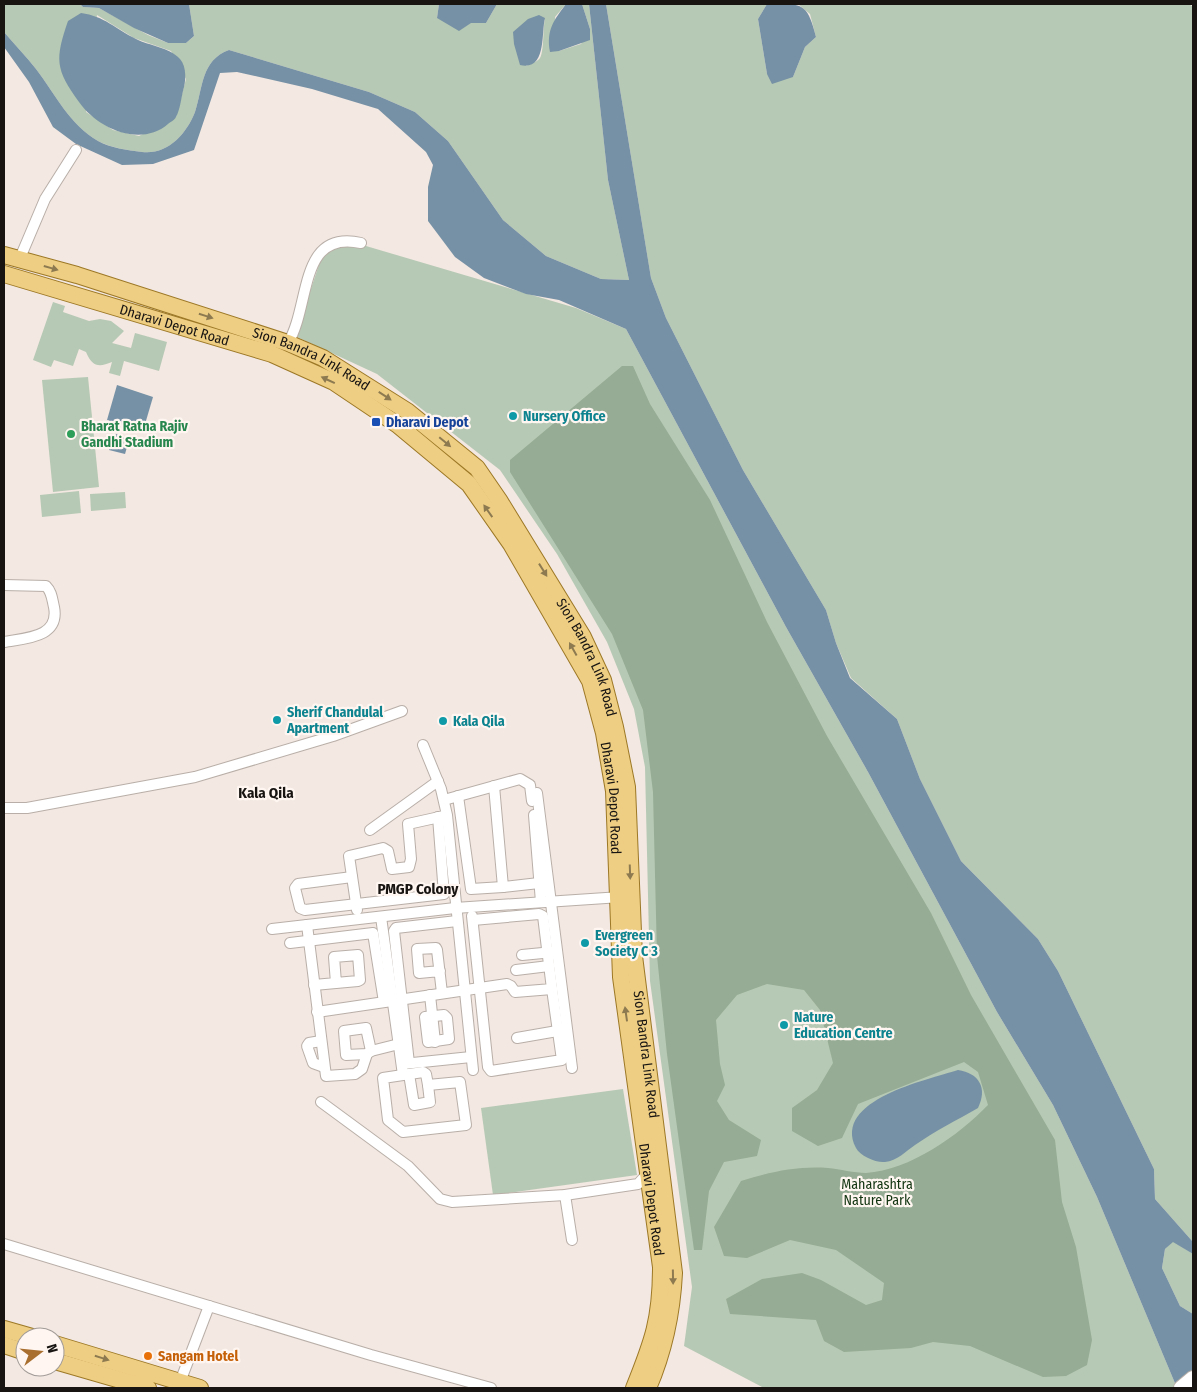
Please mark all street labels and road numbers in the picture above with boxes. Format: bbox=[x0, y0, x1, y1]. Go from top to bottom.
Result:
street label: Dharavi Depot Road bbox=[118, 301, 231, 350]
street label: Sion Bandra Link Road bbox=[250, 324, 373, 394]
street label: Sion Bandra Link Road bbox=[552, 595, 620, 718]
street label: Dharavi Depot Road bbox=[597, 740, 624, 855]
street label: Sion Bandra Link Road bbox=[629, 990, 662, 1119]
street label: Dharavi Depot Road bbox=[635, 1142, 667, 1257]

